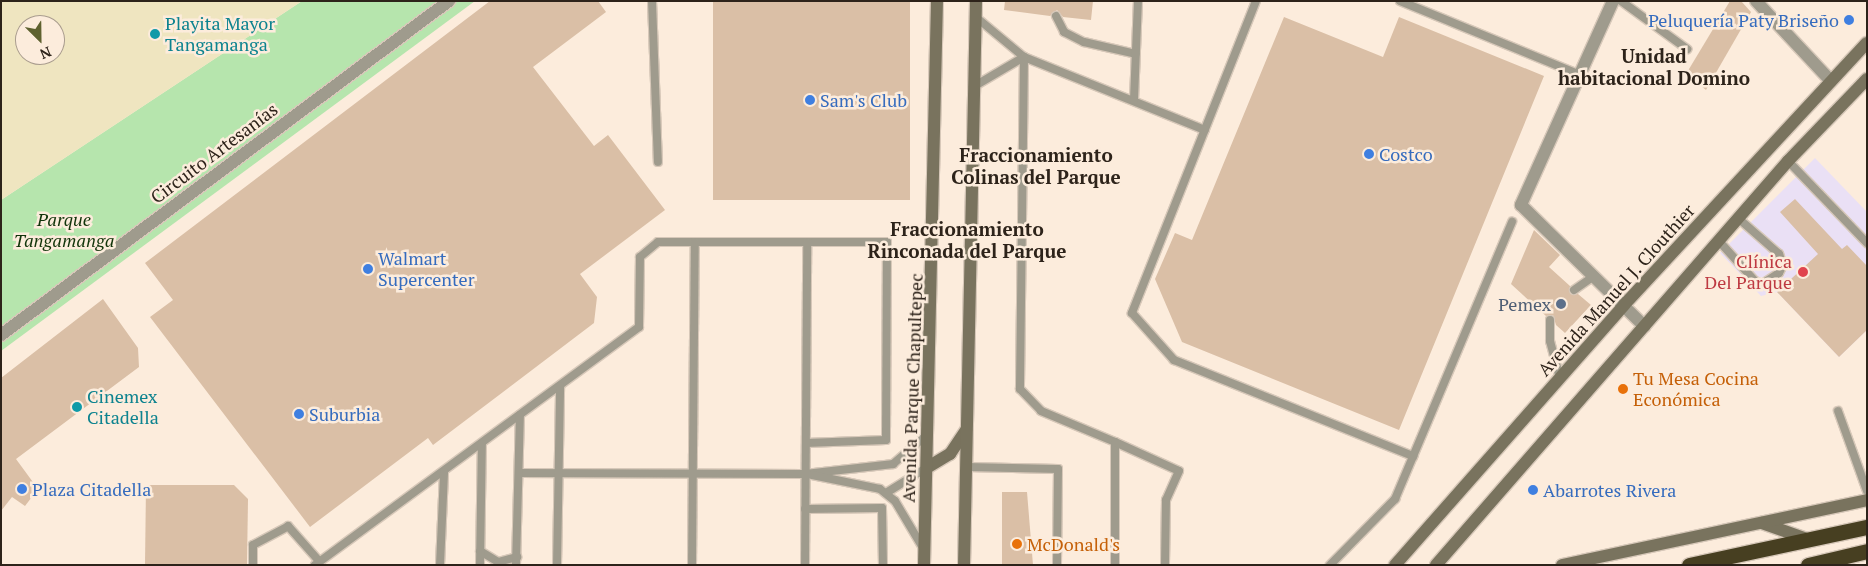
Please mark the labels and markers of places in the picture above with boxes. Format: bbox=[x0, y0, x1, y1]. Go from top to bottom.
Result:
place label: Peluquería Paty Briseño bbox=[1648, 9, 1839, 31]
place label: Playita Mayor Tangamanga bbox=[165, 13, 275, 56]
marker: Peluquería Paty Briseño bbox=[1843, 14, 1855, 26]
marker: Playita Mayor Tangamanga bbox=[149, 28, 161, 40]
place label: Sam's Club bbox=[820, 89, 907, 111]
marker: Sam's Club bbox=[804, 94, 816, 106]
place label: Costco bbox=[1379, 143, 1433, 165]
marker: Costco bbox=[1363, 148, 1375, 160]
place label: Walmart Supercenter bbox=[378, 248, 475, 290]
place label: Clínica Del Parque bbox=[1704, 251, 1792, 294]
marker: Walmart Supercenter bbox=[362, 263, 374, 275]
marker: Clínica Del Parque bbox=[1796, 265, 1810, 279]
place label: Pemex bbox=[1498, 293, 1551, 315]
marker: Pemex bbox=[1555, 298, 1567, 310]
place label: Tu Mesa Cocina Económica bbox=[1633, 368, 1759, 410]
marker: Tu Mesa Cocina Económica bbox=[1617, 383, 1629, 395]
place label: Cinemex Citadella bbox=[87, 386, 159, 428]
marker: Cinemex Citadella bbox=[71, 401, 83, 413]
place label: Suburbia bbox=[309, 403, 380, 425]
marker: Suburbia bbox=[293, 408, 305, 420]
place label: Plaza Citadella bbox=[32, 478, 151, 500]
place label: Abarrotes Rivera bbox=[1543, 479, 1676, 501]
marker: Plaza Citadella bbox=[16, 483, 28, 495]
marker: Abarrotes Rivera bbox=[1527, 484, 1539, 496]
place label: McDonald's bbox=[1027, 533, 1120, 555]
marker: McDonald's bbox=[1011, 538, 1023, 550]

